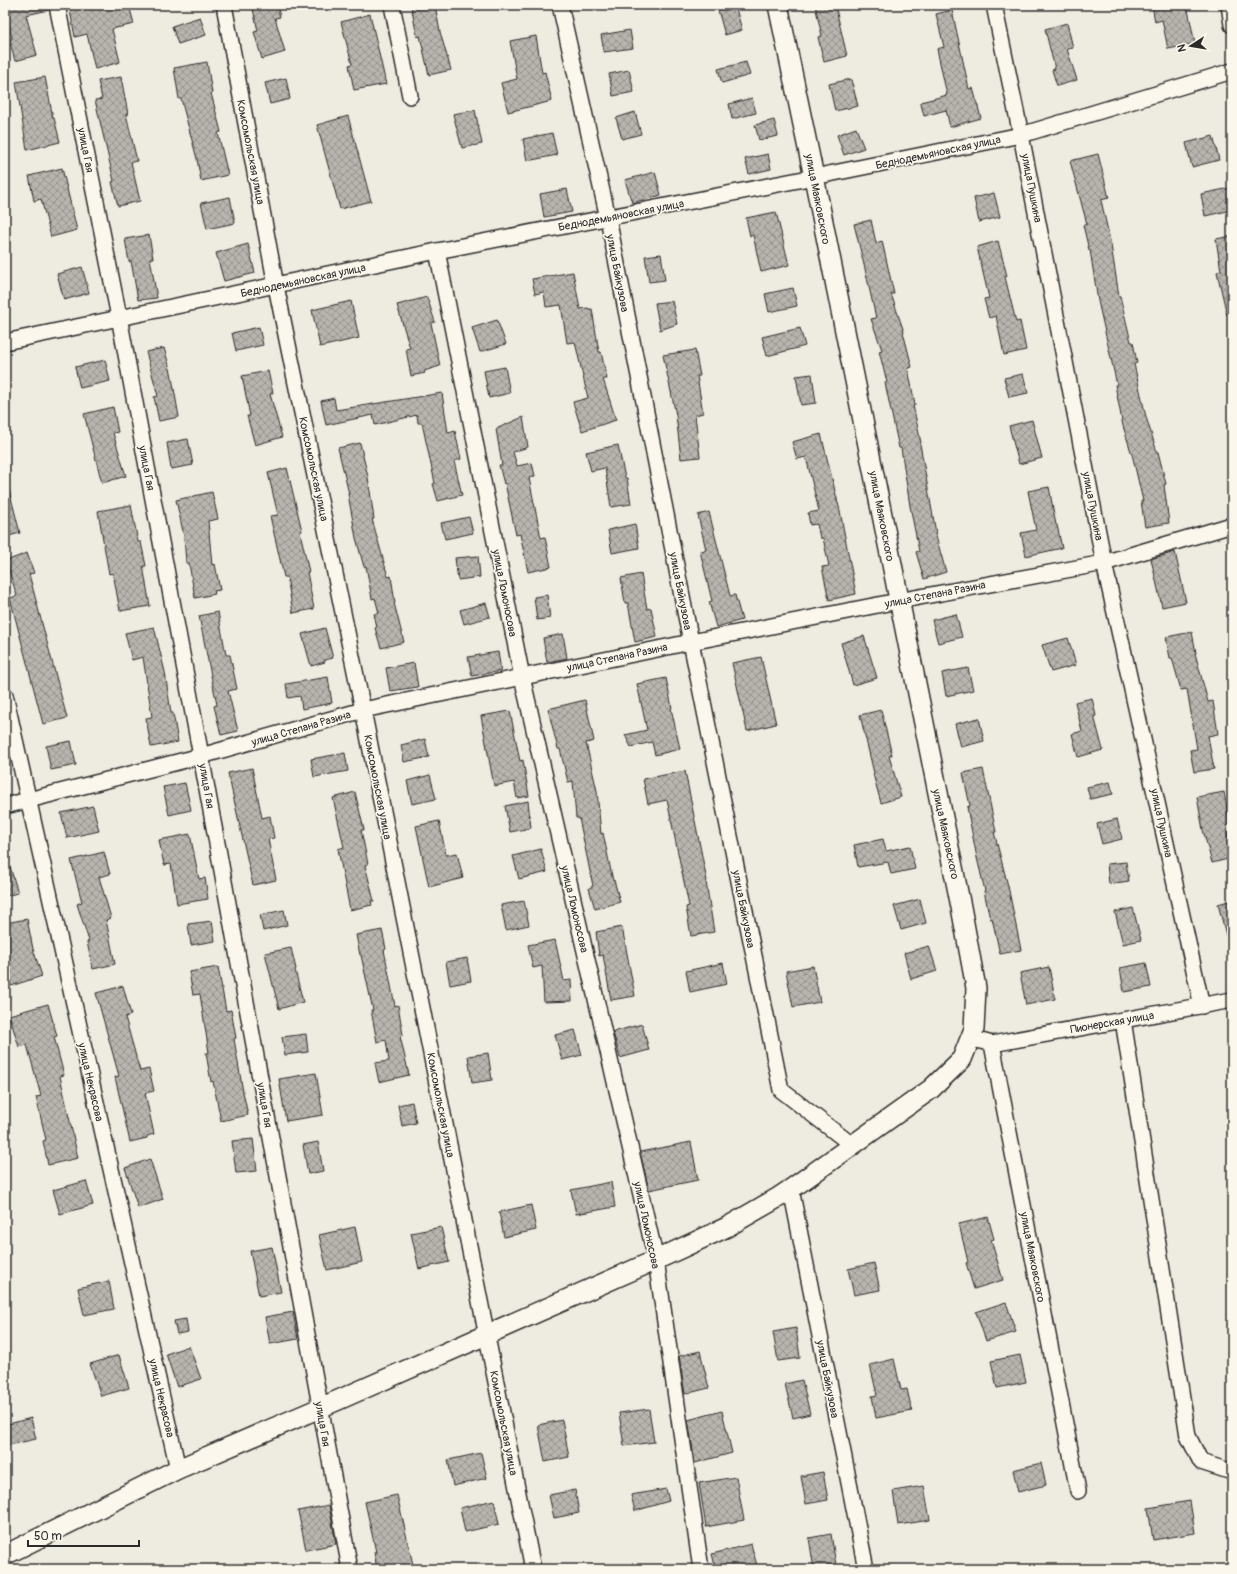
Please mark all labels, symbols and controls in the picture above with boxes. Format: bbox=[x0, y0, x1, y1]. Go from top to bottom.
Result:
north arrow bbox=[1171, 26, 1211, 66]
text: N bbox=[1174, 42, 1189, 53]
street label: Комсомольская улица bbox=[234, 99, 267, 206]
street label: улица Гая bbox=[75, 126, 96, 174]
street label: Беднодемьяновская улица bbox=[874, 133, 1002, 172]
street label: улица Пушкина bbox=[1018, 151, 1045, 224]
street label: улица Маяковского bbox=[802, 152, 833, 245]
street label: Беднодемьяновская улица bbox=[557, 197, 685, 234]
street label: улица Байкузова bbox=[603, 232, 631, 313]
street label: Беднодемьяновская улица bbox=[239, 261, 367, 300]
street label: Комсомольская улица bbox=[296, 416, 331, 522]
street label: улица Гая bbox=[136, 444, 157, 492]
street label: улица Маяковского bbox=[866, 469, 897, 562]
street label: улица Пушкина bbox=[1079, 469, 1106, 542]
street label: улица Ломоносова bbox=[489, 547, 519, 638]
street label: улица Байкузова bbox=[666, 550, 694, 631]
street label: улица Степана Разина bbox=[883, 578, 987, 611]
street label: улица Степана Разина bbox=[565, 640, 669, 675]
street label: улица Степана Разина bbox=[249, 708, 352, 749]
street label: Комсомольская улица bbox=[361, 734, 394, 841]
street label: улица Гая bbox=[196, 762, 217, 810]
street label: улица Маяковского bbox=[929, 787, 961, 880]
street label: улица Пушкина bbox=[1148, 787, 1175, 859]
street label: улица Ломоносова bbox=[558, 863, 591, 954]
street label: улица Байкузова bbox=[729, 868, 757, 949]
street label: Пионерская улица bbox=[1069, 1009, 1155, 1036]
street label: улица Некрасова bbox=[75, 1041, 106, 1123]
street label: Комсомольская улица bbox=[424, 1052, 457, 1159]
street label: улица Гая bbox=[254, 1081, 275, 1129]
street label: улица Ломоносова bbox=[631, 1179, 662, 1270]
street label: улица Маяковского bbox=[1017, 1210, 1048, 1303]
street label: улица Байкузова bbox=[813, 1338, 841, 1419]
street label: улица Некрасова bbox=[146, 1357, 177, 1439]
street label: Комсомольская улица bbox=[487, 1370, 520, 1477]
street label: улица Гая bbox=[312, 1400, 333, 1448]
scale bar bbox=[28, 1522, 139, 1548]
text: 50 m bbox=[34, 1529, 62, 1544]

